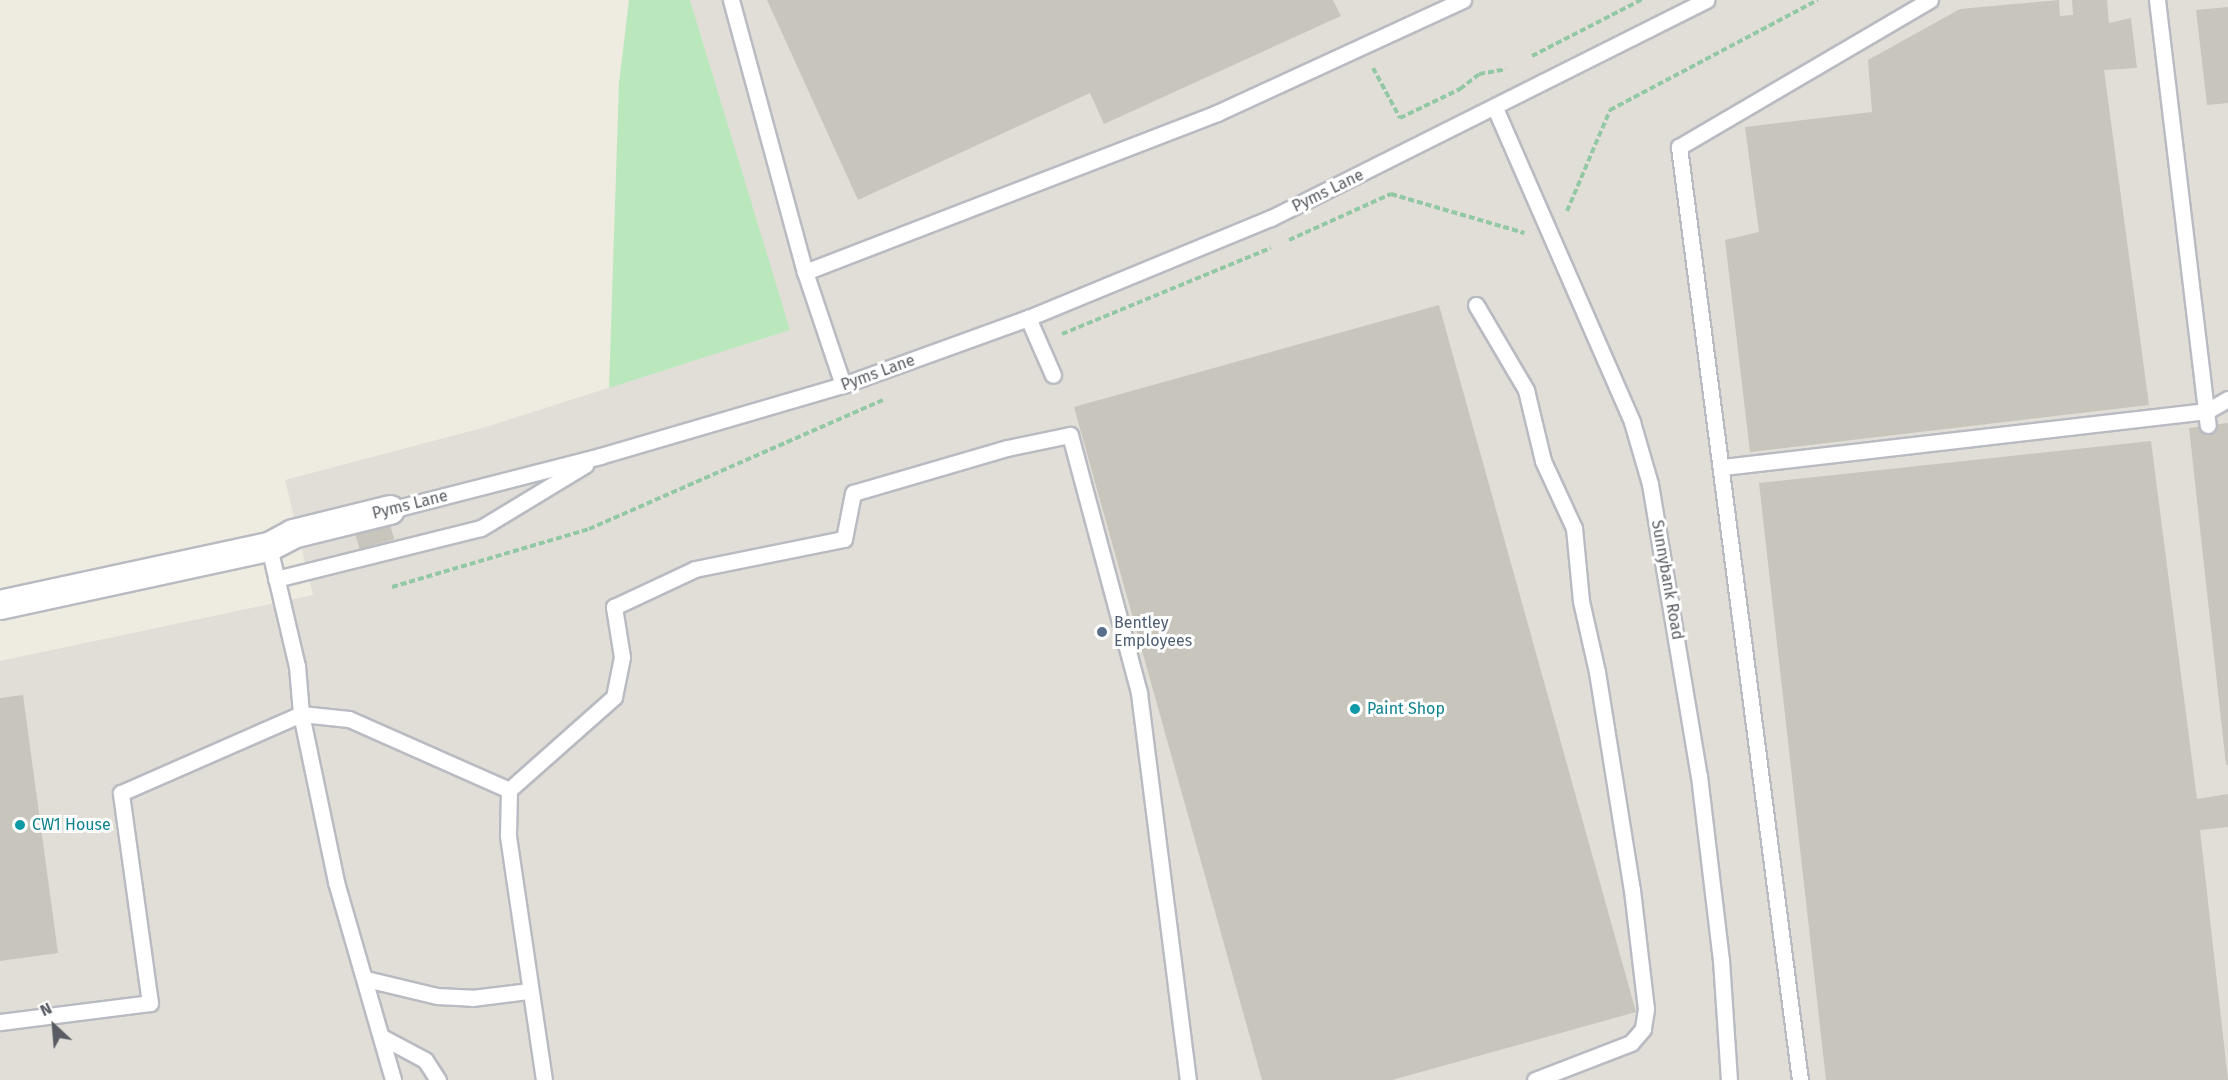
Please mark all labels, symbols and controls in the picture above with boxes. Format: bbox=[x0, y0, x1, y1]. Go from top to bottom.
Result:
street label: Pyms Lane bbox=[1289, 165, 1367, 217]
street label: Pyms Lane bbox=[838, 351, 918, 395]
street label: Pyms Lane bbox=[370, 486, 450, 524]
street label: Sunnybank Road bbox=[1647, 519, 1687, 641]
place label: Bentley Employees bbox=[1114, 613, 1192, 651]
marker: Bentley Employees bbox=[1095, 625, 1109, 639]
place label: Paint Shop bbox=[1367, 699, 1445, 719]
marker: Paint Shop bbox=[1348, 702, 1362, 716]
place label: CW1 House bbox=[32, 815, 111, 835]
marker: CW1 House bbox=[13, 818, 27, 832]
north arrow bbox=[24, 996, 84, 1056]
text: N bbox=[37, 999, 55, 1020]

